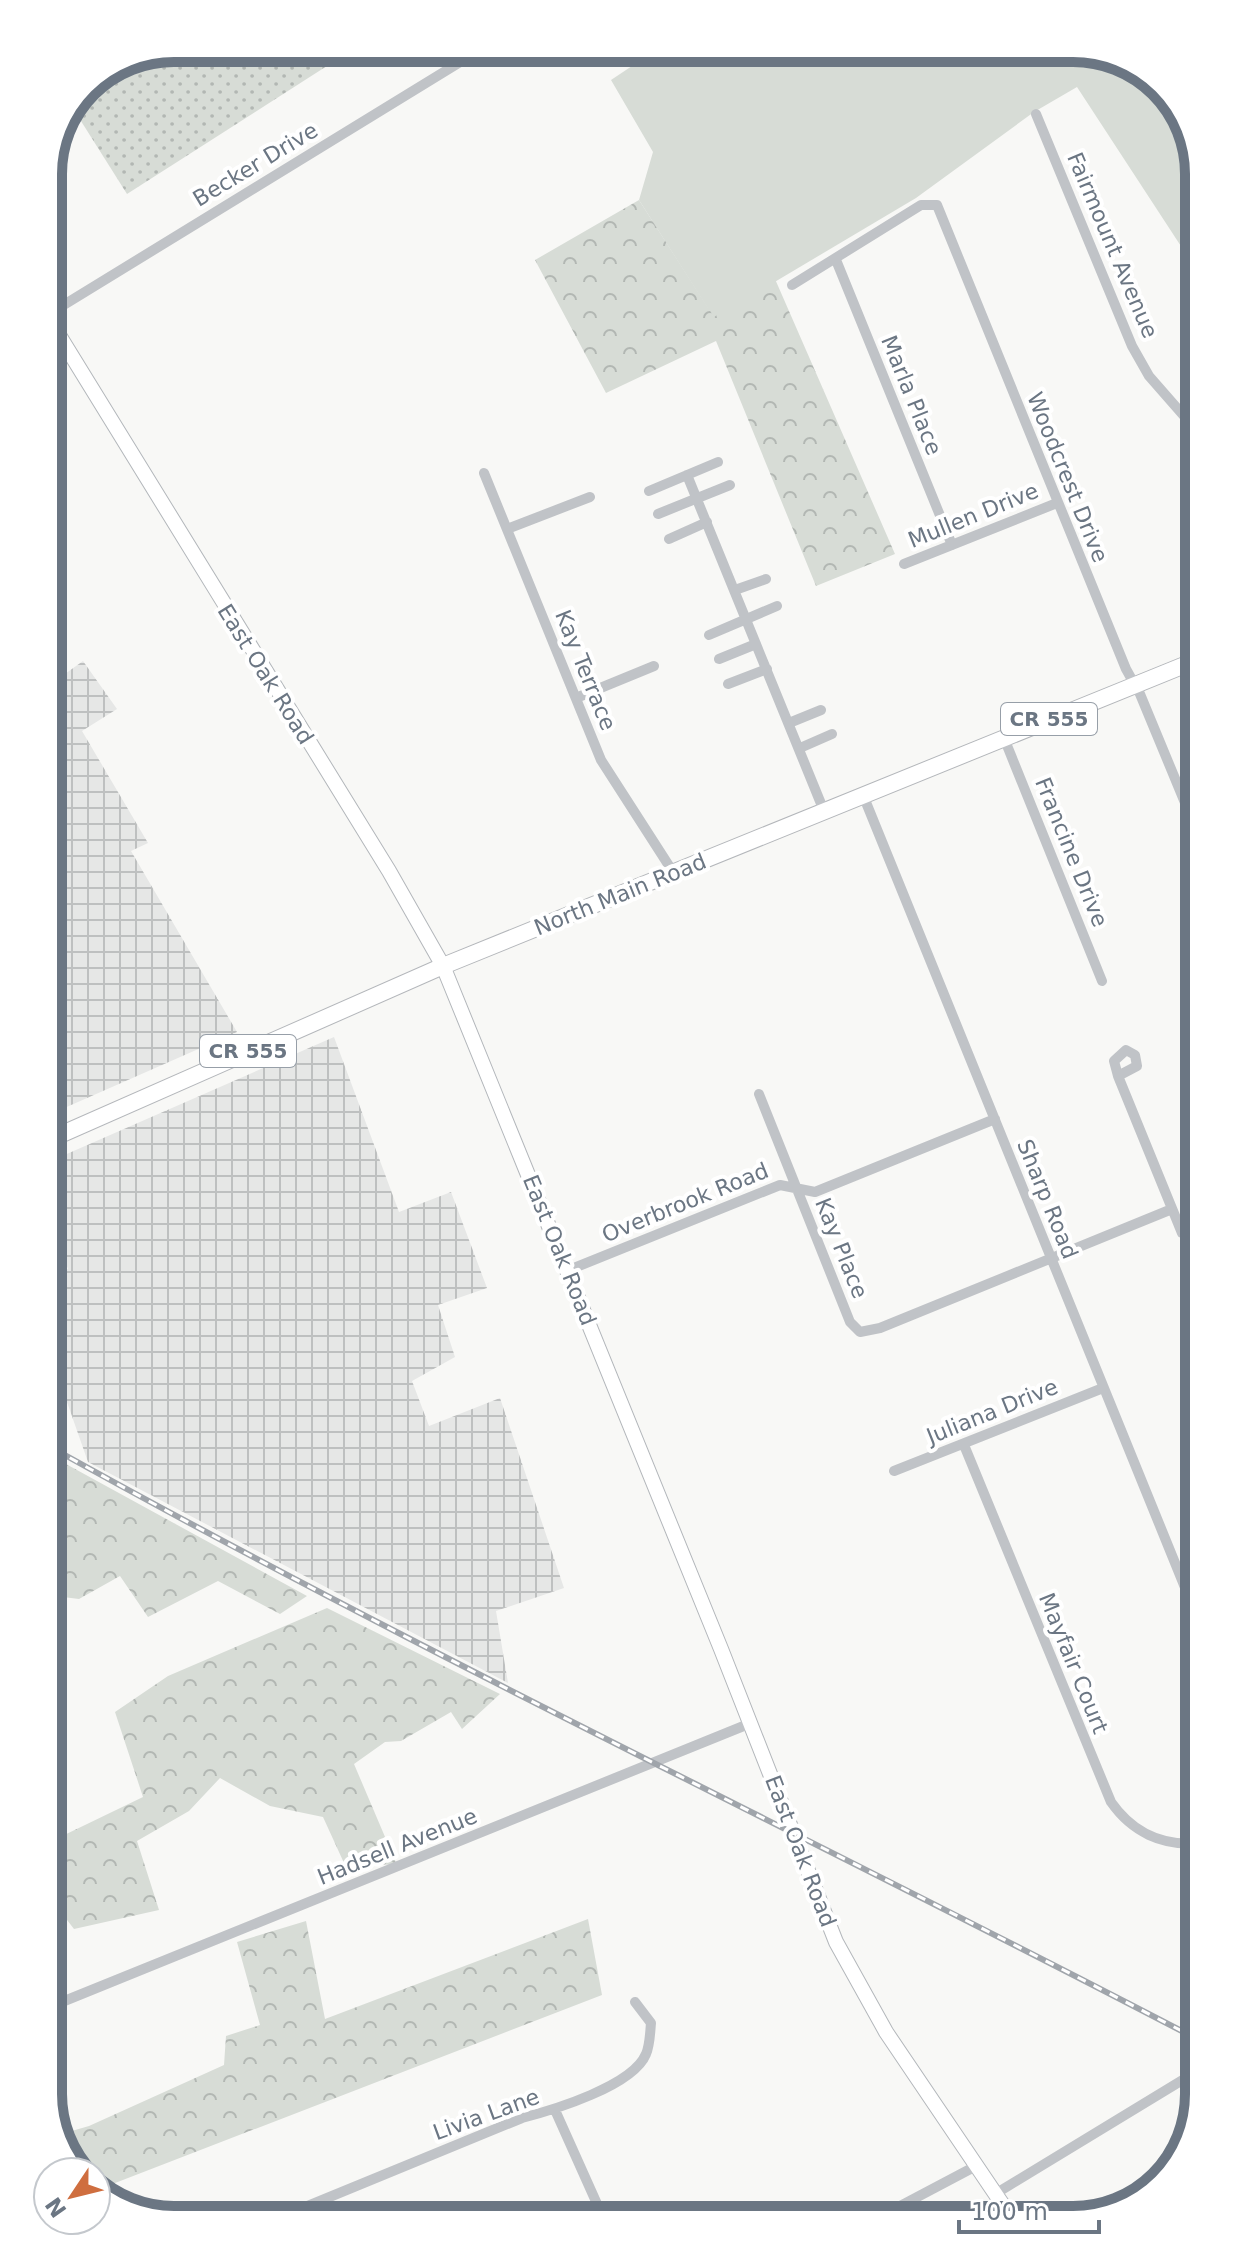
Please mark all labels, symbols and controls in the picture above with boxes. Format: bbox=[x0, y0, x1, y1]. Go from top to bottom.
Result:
street label: Becker Drive bbox=[188, 117, 322, 211]
street label: Fairmount Avenue bbox=[1062, 149, 1163, 342]
street label: Marla Place bbox=[876, 332, 947, 459]
street label: Woodcrest Drive bbox=[1022, 388, 1113, 566]
street label: Mullen Drive bbox=[904, 478, 1042, 553]
street label: East Oak Road bbox=[213, 600, 319, 749]
street label: Kay Terrace bbox=[550, 606, 621, 734]
road number: CR 555 bbox=[1001, 703, 1097, 735]
street label: Francine Drive bbox=[1030, 774, 1113, 931]
street label: North Main Road bbox=[531, 849, 710, 940]
road number: CR 555 bbox=[200, 1035, 296, 1067]
street label: Sharp Road bbox=[1012, 1136, 1083, 1263]
street label: Overbrook Road bbox=[598, 1158, 772, 1247]
street label: East Oak Road bbox=[518, 1171, 601, 1329]
street label: Kay Place bbox=[810, 1194, 873, 1302]
street label: Juliana Drive bbox=[921, 1374, 1061, 1450]
street label: Mayfair Court bbox=[1034, 1589, 1113, 1737]
street label: East Oak Road bbox=[760, 1772, 841, 1930]
street label: Hadsell Avenue bbox=[314, 1803, 481, 1890]
street label: Livia Lane bbox=[430, 2084, 543, 2145]
north arrow bbox=[32, 2156, 112, 2236]
scale bar bbox=[959, 2184, 1099, 2234]
text: N bbox=[41, 2192, 72, 2222]
text: 100 m bbox=[971, 2198, 1048, 2226]

